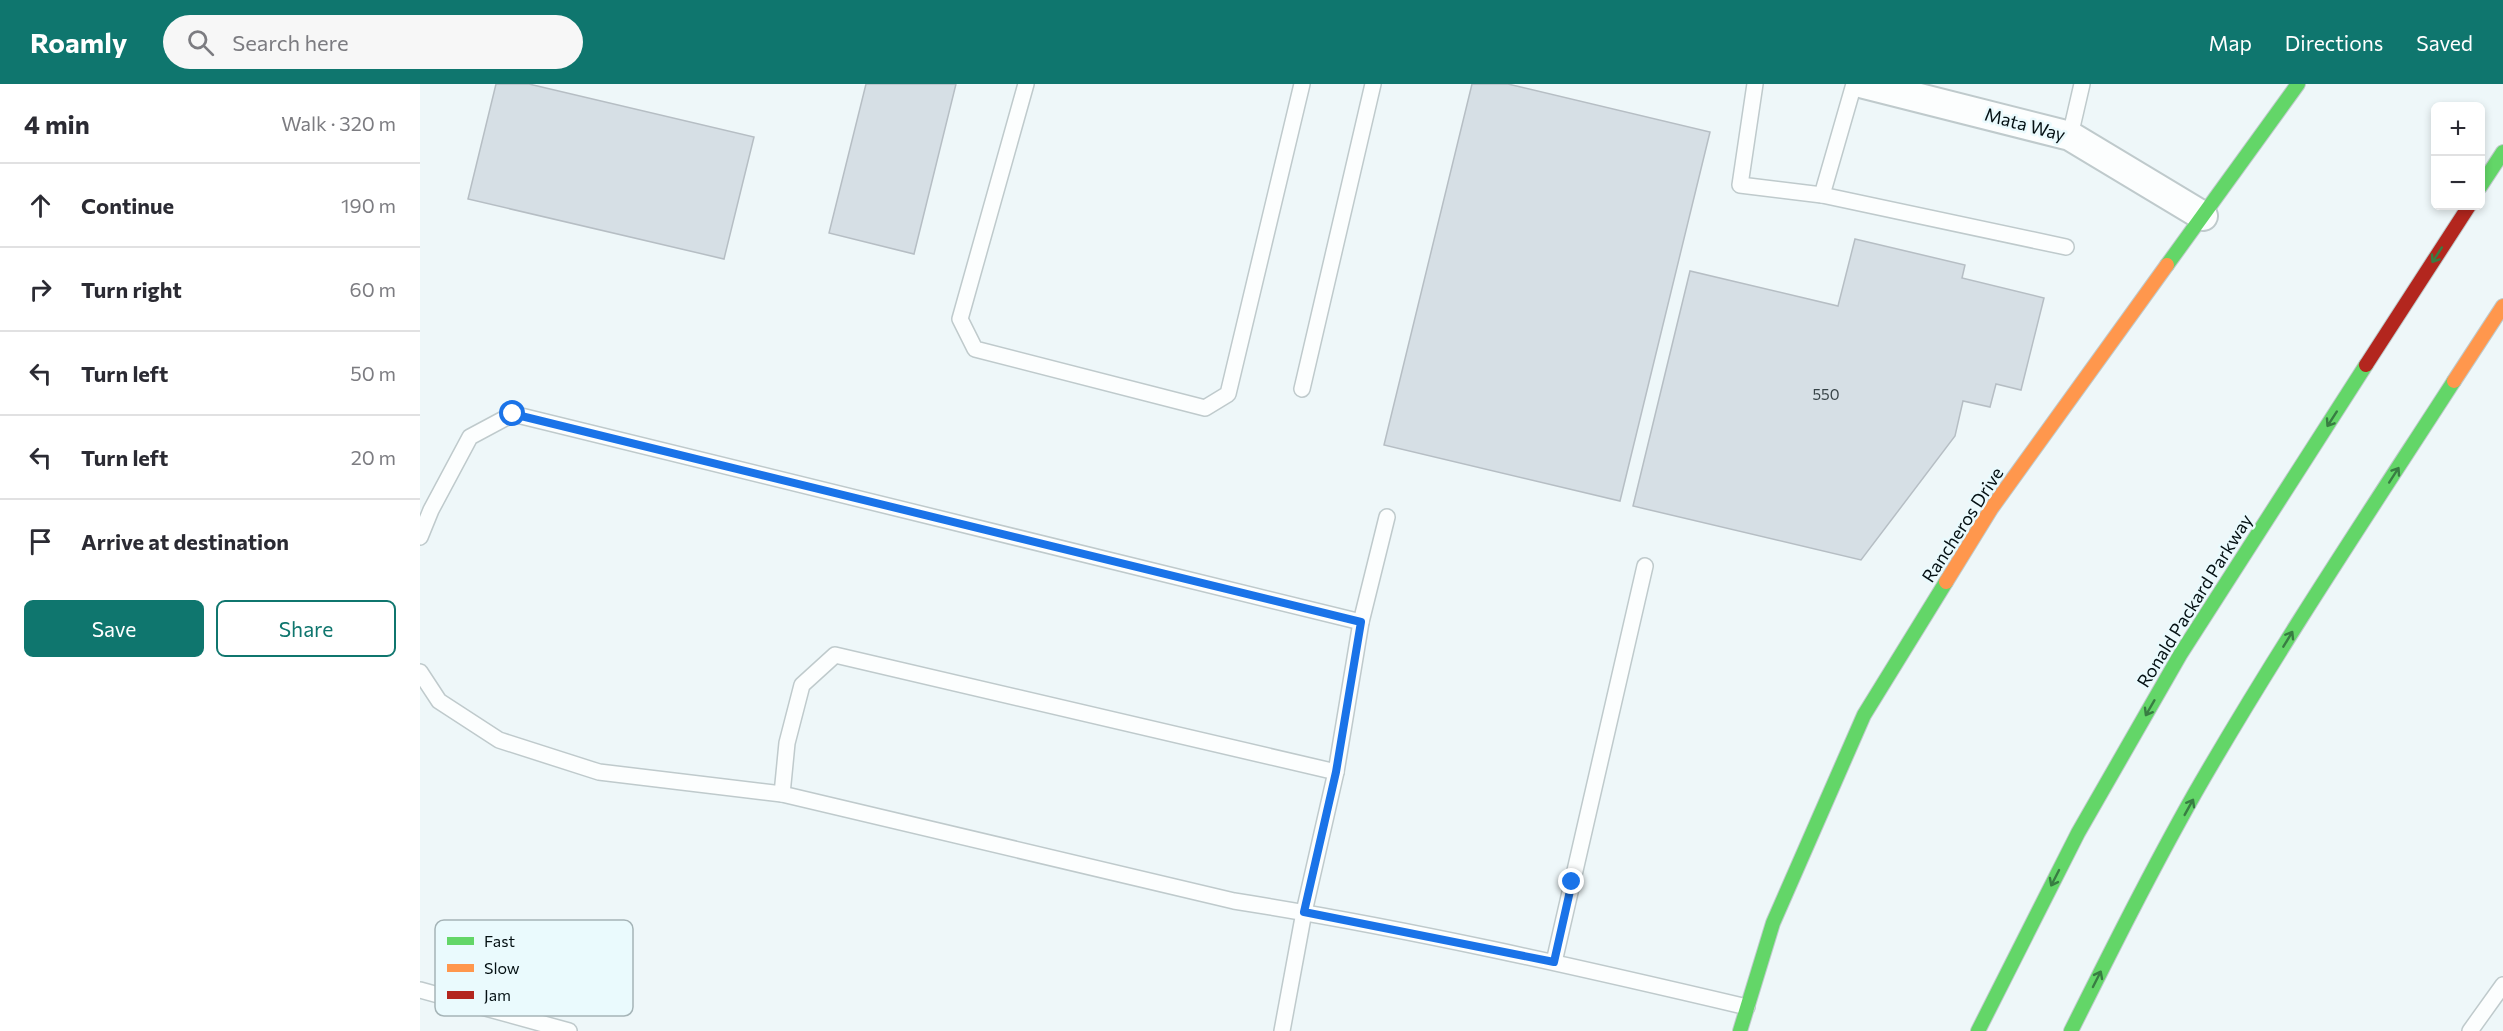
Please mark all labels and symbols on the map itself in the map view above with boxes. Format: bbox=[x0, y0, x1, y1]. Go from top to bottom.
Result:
street label: Mata Way bbox=[1982, 103, 2068, 145]
one-way arrow bbox=[2431, 246, 2443, 263]
house number: 550 bbox=[1812, 385, 1840, 403]
route start bbox=[499, 400, 525, 426]
one-way arrow bbox=[2326, 410, 2338, 427]
street label: Rancheros Drive bbox=[1917, 463, 2008, 586]
one-way arrow bbox=[2388, 467, 2400, 484]
street label: Ronald Packard Parkway bbox=[2132, 510, 2257, 691]
one-way arrow bbox=[2283, 631, 2295, 648]
one-way arrow bbox=[2144, 699, 2156, 716]
one-way arrow bbox=[2184, 798, 2195, 816]
route end bbox=[1558, 868, 1584, 894]
one-way arrow bbox=[2048, 869, 2060, 887]
legend bbox=[435, 920, 633, 1016]
text: Fast bbox=[484, 931, 515, 950]
text: Slow bbox=[484, 958, 520, 977]
one-way arrow bbox=[2092, 970, 2104, 988]
text: Jam bbox=[484, 985, 511, 1004]

